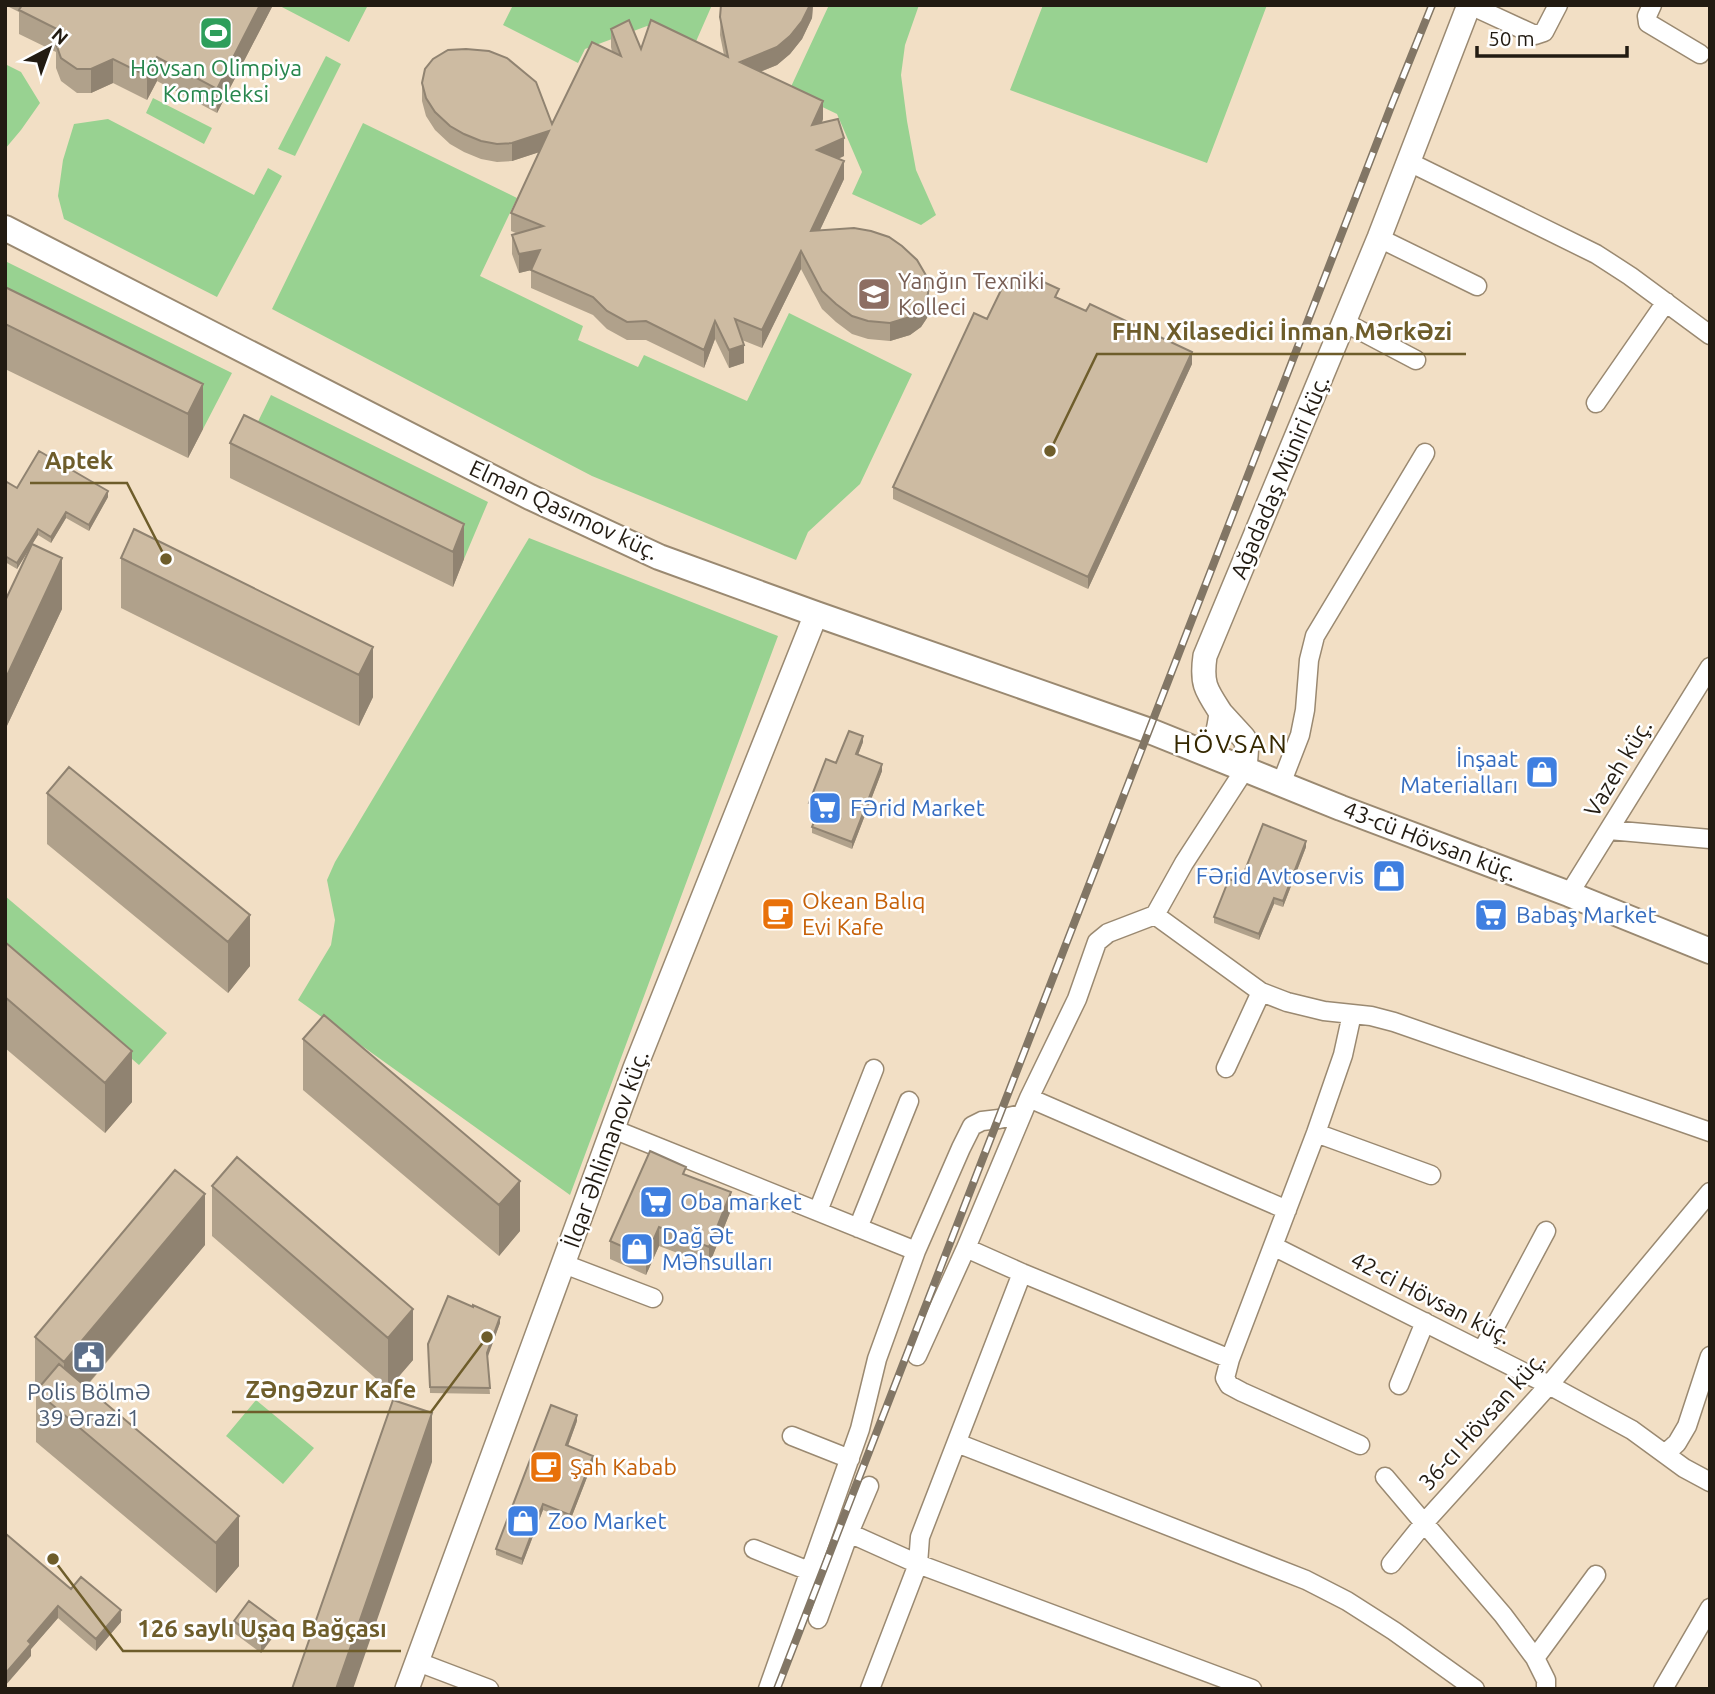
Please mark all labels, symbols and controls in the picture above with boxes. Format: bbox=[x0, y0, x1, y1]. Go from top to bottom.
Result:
north arrow bbox=[14, 14, 84, 84]
sports icon: Hövsan Olimpiya Kompleksi bbox=[197, 14, 235, 52]
scale bar bbox=[1477, 14, 1628, 58]
text: N bbox=[48, 23, 73, 49]
text: 50 m bbox=[1488, 26, 1535, 50]
place label: Hövsan Olimpiya Kompleksi bbox=[130, 55, 302, 106]
place label: Yanğın Texniki Kolleci bbox=[898, 268, 1045, 319]
school or university icon: Yanğın Texniki Kolleci bbox=[855, 275, 893, 313]
callout: FHN Xilasedici İnman Mərkəzi bbox=[1097, 309, 1466, 354]
text: FHN Xilasedici İnman Mərkəzi bbox=[1112, 318, 1452, 345]
street label: Ağadadaş Müniri küç. bbox=[1225, 371, 1334, 582]
callout: Aptek bbox=[30, 438, 127, 483]
text: Aptek bbox=[45, 447, 114, 474]
street label: Elman Qasımov küç. bbox=[466, 455, 663, 564]
street label: Vazeh küç. bbox=[1579, 715, 1656, 821]
district label: HÖVSAN bbox=[1173, 729, 1289, 758]
place label: İnşaat Materialları bbox=[1400, 746, 1518, 797]
shop icon: İnşaat Materialları bbox=[1523, 753, 1561, 791]
supermarket icon: Fərid Market bbox=[806, 789, 844, 827]
place label: Fərid Market bbox=[850, 795, 985, 820]
street label: 43-cü Hövsan küç. bbox=[1340, 796, 1521, 885]
shop icon: Fərid Avtoservis bbox=[1370, 857, 1408, 895]
place label: Fərid Avtoservis bbox=[1196, 863, 1364, 888]
place label: Okean Balıq Evi Kafe bbox=[802, 888, 926, 939]
cafe icon: Okean Balıq Evi Kafe bbox=[759, 895, 797, 933]
supermarket icon: Babaş Market bbox=[1472, 896, 1510, 934]
place label: Babaş Market bbox=[1516, 902, 1656, 927]
street label: İlqar Əhlimanov küç. bbox=[558, 1047, 653, 1251]
supermarket icon: Oba market bbox=[637, 1183, 675, 1221]
place label: Oba market bbox=[680, 1189, 802, 1214]
place label: Dağ Ət Məhsulları bbox=[662, 1223, 773, 1274]
shop icon: Dağ Ət Məhsulları bbox=[618, 1230, 656, 1268]
street label: 42-ci Hövsan küç. bbox=[1347, 1246, 1515, 1349]
public building icon: Polis Bölmə 39 Ərazi 1 bbox=[70, 1338, 108, 1376]
street label: 36-cı Hövsan küç. bbox=[1413, 1347, 1550, 1495]
callout: Zəngəzur Kafe bbox=[232, 1367, 431, 1412]
text: Zəngəzur Kafe bbox=[246, 1376, 416, 1403]
place label: Polis Bölmə 39 Ərazi 1 bbox=[27, 1379, 151, 1430]
cafe icon: Şah Kabab bbox=[527, 1448, 565, 1486]
place label: Şah Kabab bbox=[570, 1454, 677, 1479]
shop icon: Zoo Market bbox=[504, 1502, 542, 1540]
place label: Zoo Market bbox=[548, 1508, 666, 1533]
callout: 126 saylı Uşaq Bağçası bbox=[123, 1606, 401, 1651]
text: 126 saylı Uşaq Bağçası bbox=[137, 1615, 387, 1642]

